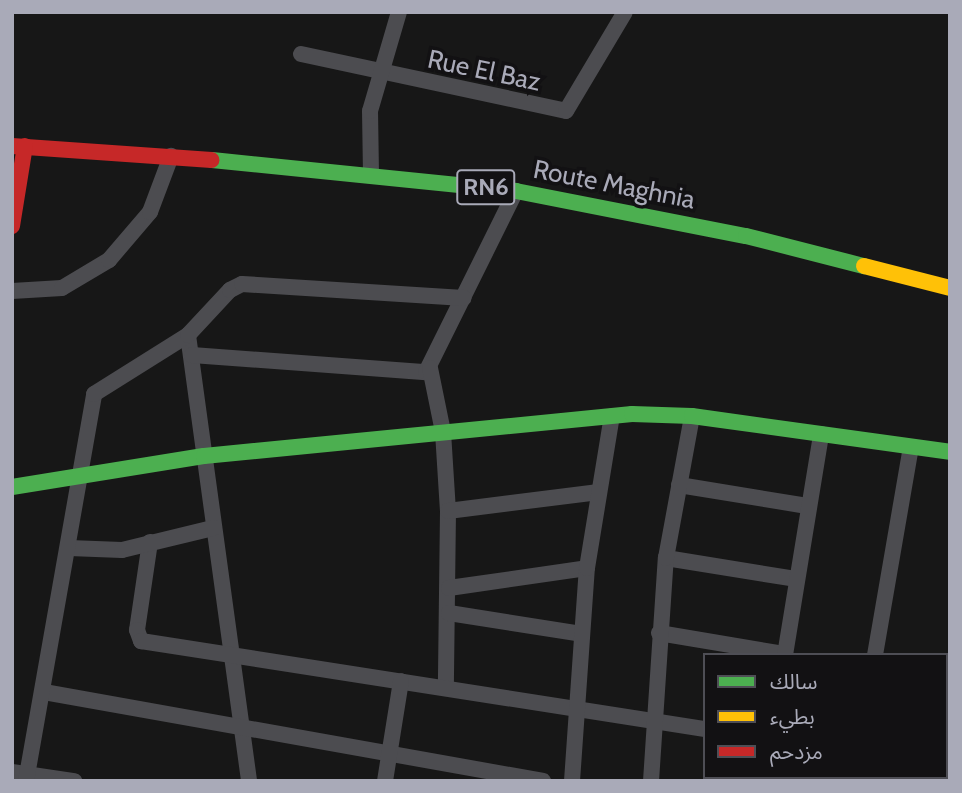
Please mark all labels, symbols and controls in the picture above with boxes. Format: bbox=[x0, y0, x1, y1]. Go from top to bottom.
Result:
street label: Rue El Baz bbox=[425, 44, 543, 98]
street label: Route Maghnia bbox=[531, 154, 697, 216]
road number: RN6 bbox=[456, 167, 516, 208]
legend bbox=[703, 653, 948, 779]
text: سالك bbox=[770, 669, 817, 694]
text: بطيء bbox=[770, 704, 815, 729]
text: مزدحم bbox=[770, 739, 823, 764]

